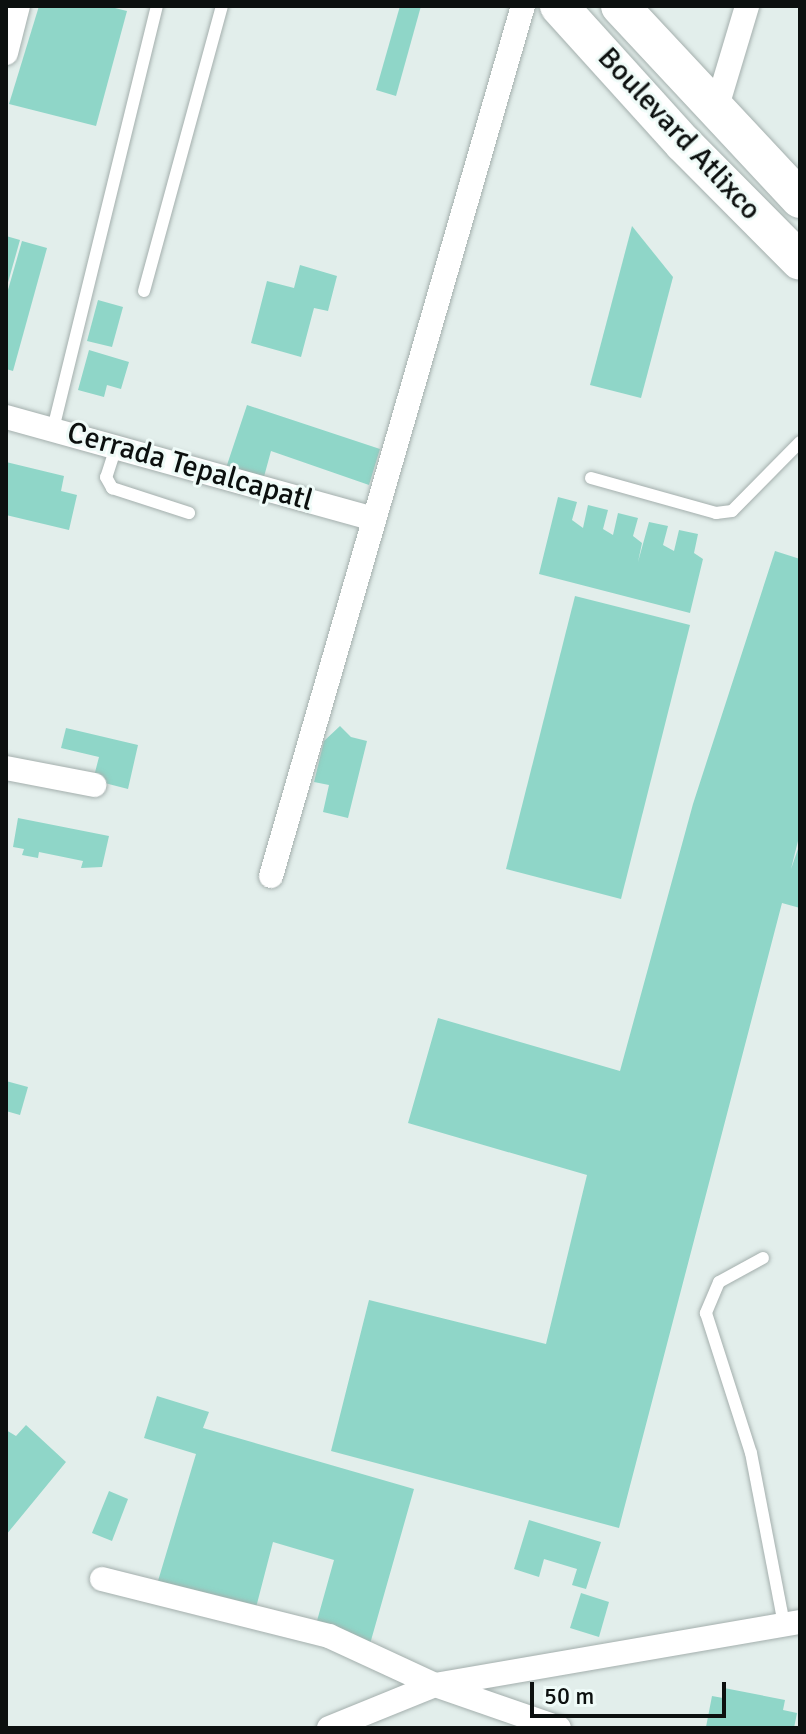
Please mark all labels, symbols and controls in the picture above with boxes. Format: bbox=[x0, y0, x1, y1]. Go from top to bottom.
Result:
street label: Boulevard Atlixco bbox=[590, 40, 768, 228]
street label: Cerrada Tepalcapatl bbox=[63, 415, 317, 519]
scale bar bbox=[534, 1666, 730, 1716]
text: 50 m bbox=[544, 1681, 594, 1711]

